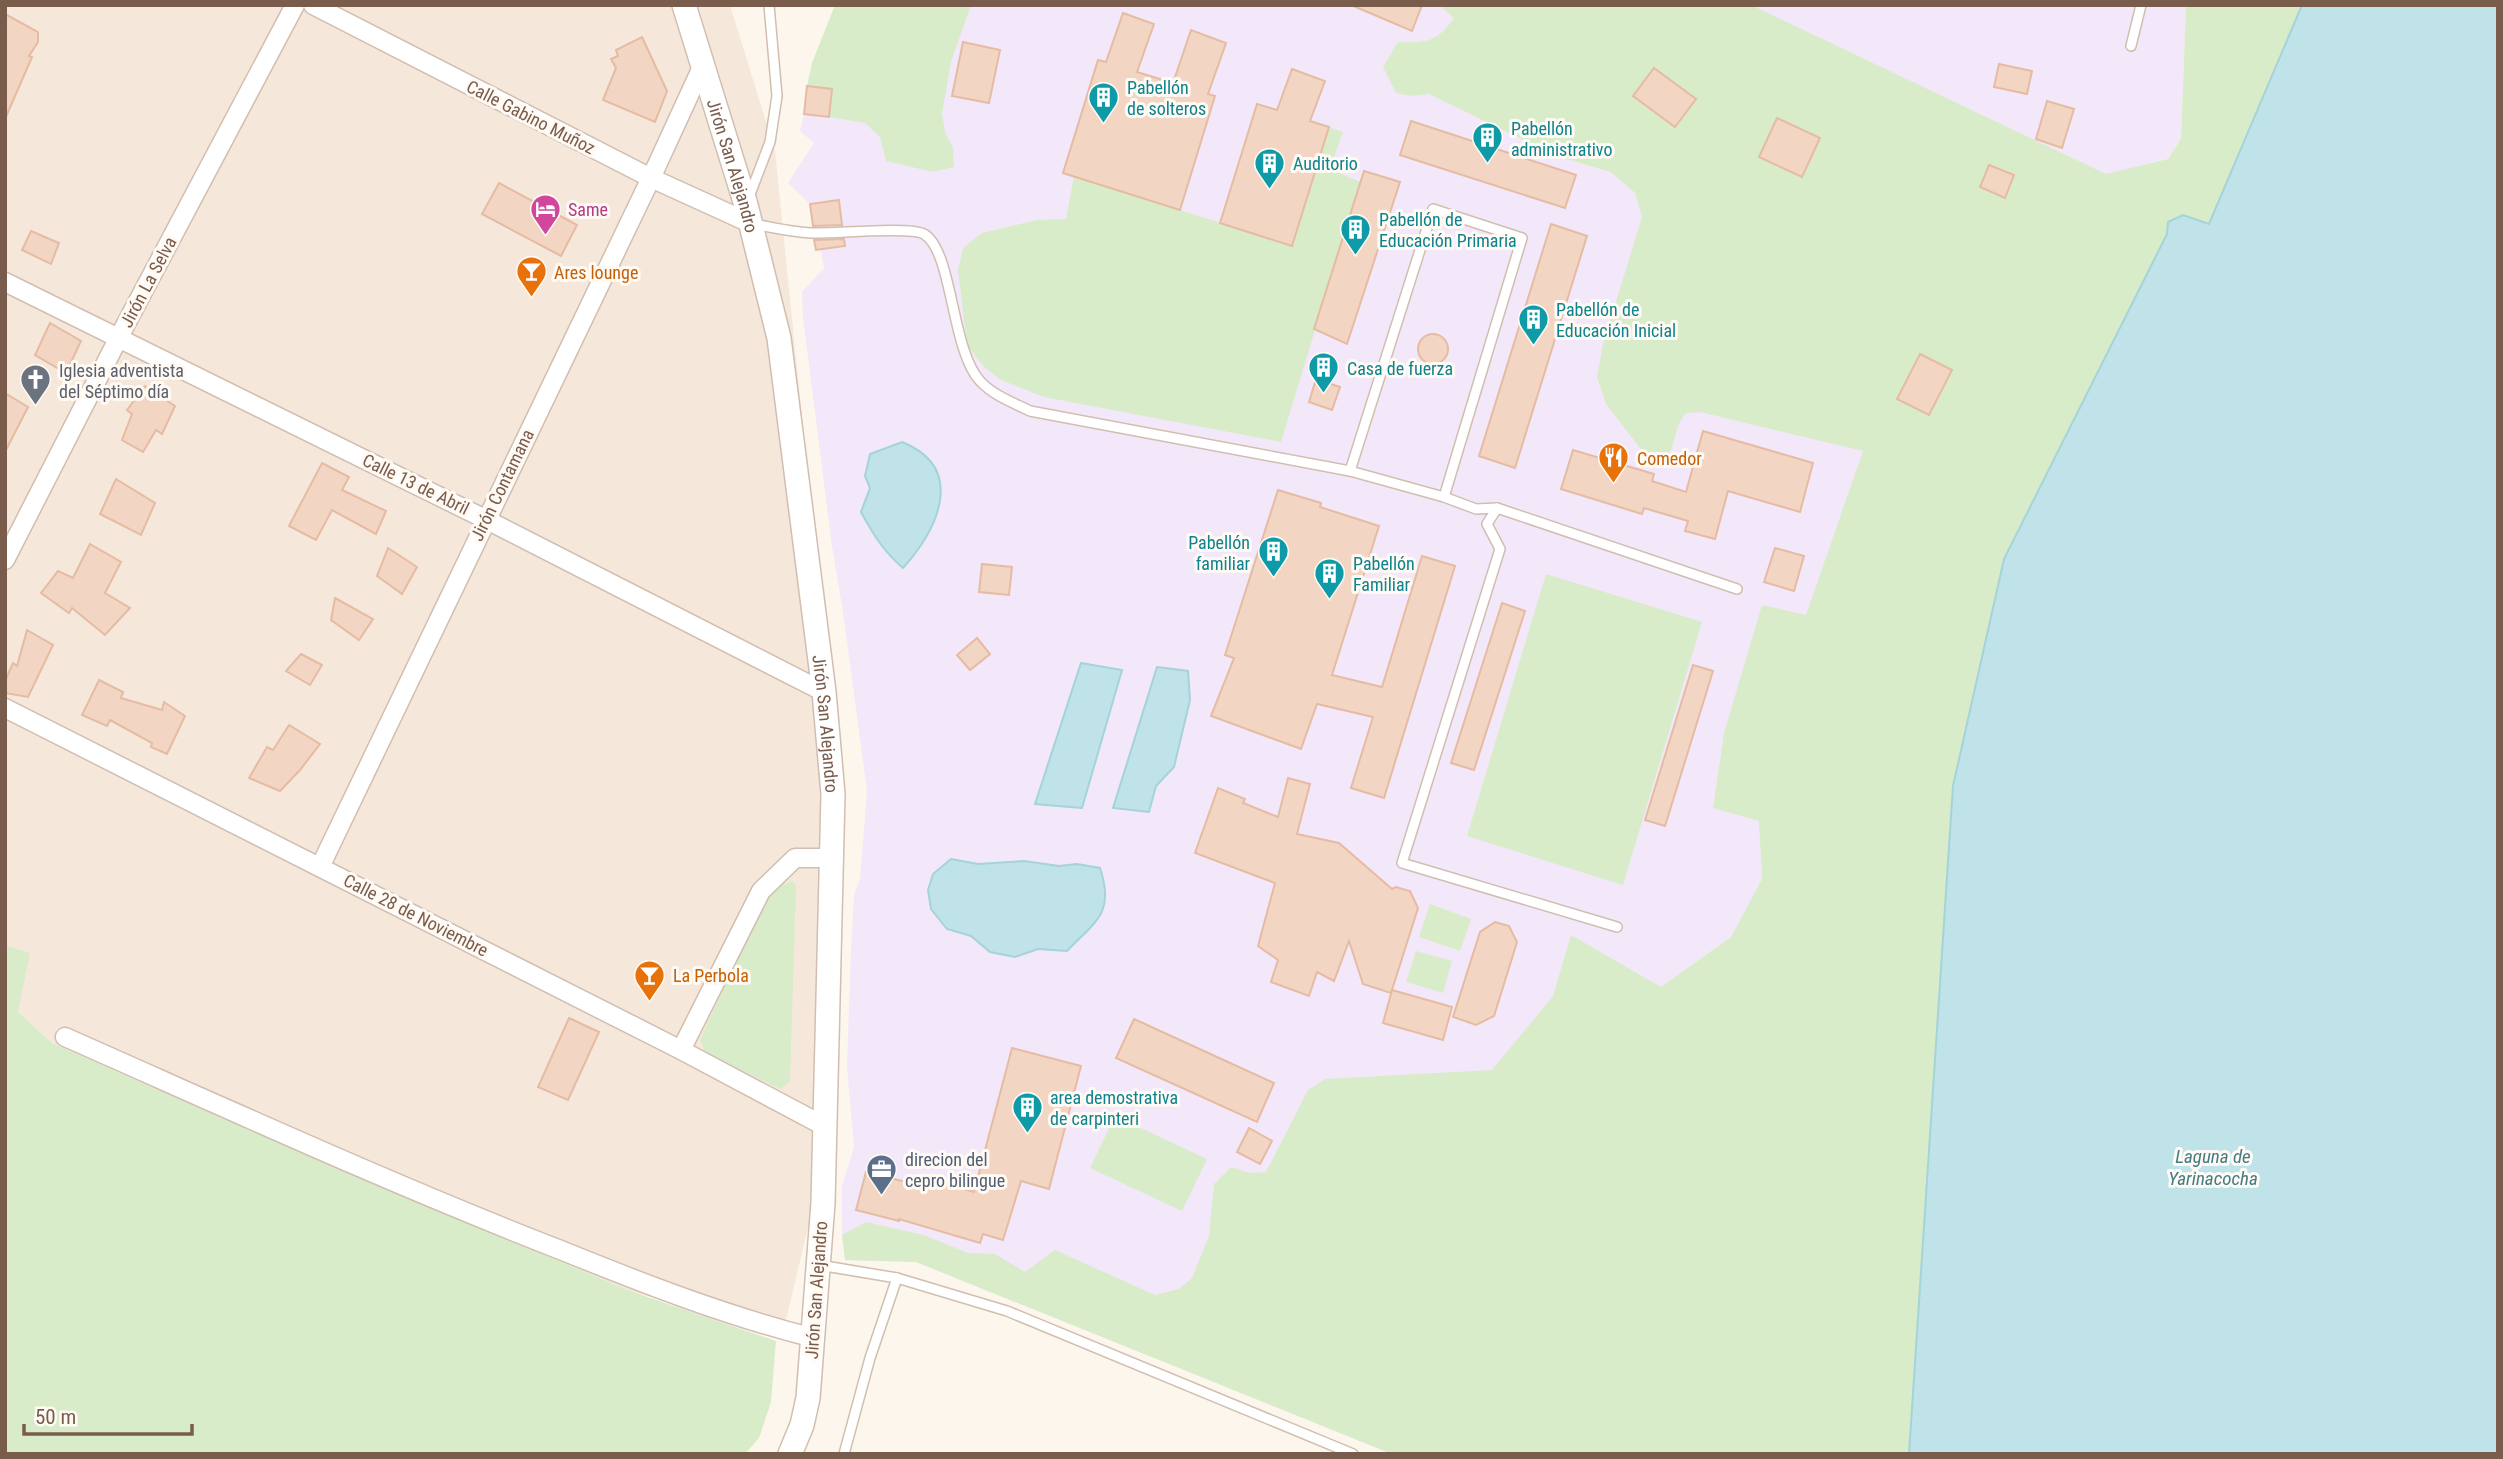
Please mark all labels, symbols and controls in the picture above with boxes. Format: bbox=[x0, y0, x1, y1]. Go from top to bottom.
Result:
street label: Calle Gabino Muñoz bbox=[463, 75, 599, 159]
place label: Pabellón de solteros bbox=[1127, 77, 1206, 119]
building icon: Pabellón de solteros bbox=[1087, 80, 1121, 124]
street label: Jirón San Alejandro bbox=[703, 96, 763, 235]
place label: Pabellón administrativo bbox=[1511, 118, 1612, 160]
building icon: Pabellón administrativo bbox=[1471, 121, 1505, 165]
building icon: Auditorio bbox=[1253, 146, 1287, 190]
place label: Auditorio bbox=[1293, 153, 1358, 174]
hotel icon: Same bbox=[528, 192, 562, 236]
place label: Same bbox=[568, 199, 608, 220]
place label: Pabellón de Educación Primaria bbox=[1379, 209, 1517, 251]
building icon: Pabellón de Educación Primaria bbox=[1339, 212, 1373, 256]
street label: Jirón La Selva bbox=[115, 233, 181, 331]
bar icon: Ares lounge bbox=[514, 255, 548, 299]
place label: Ares lounge bbox=[554, 262, 638, 283]
place label: Pabellón de Educación Inicial bbox=[1556, 299, 1676, 341]
building icon: Pabellón de Educación Inicial bbox=[1516, 302, 1550, 346]
building icon: Casa de fuerza bbox=[1307, 351, 1341, 395]
place label: Casa de fuerza bbox=[1347, 358, 1453, 379]
place label: Iglesia adventista del Séptimo día bbox=[59, 360, 184, 402]
church icon: Iglesia adventista del Séptimo día bbox=[19, 363, 53, 407]
street label: Jirón Contamana bbox=[466, 426, 538, 544]
restaurant icon: Comedor bbox=[1597, 441, 1631, 485]
place label: Comedor bbox=[1637, 448, 1702, 469]
street label: Calle 13 de Abril bbox=[359, 449, 473, 519]
place label: Pabellón familiar bbox=[1188, 532, 1251, 574]
building icon: Pabellón familiar bbox=[1256, 535, 1290, 579]
place label: Pabellón Familiar bbox=[1353, 553, 1415, 595]
building icon: Pabellón Familiar bbox=[1313, 556, 1347, 600]
street label: Jirón San Alejandro bbox=[809, 653, 843, 794]
street label: Calle 28 de Noviembre bbox=[340, 869, 492, 961]
bar icon: La Perbola bbox=[633, 958, 667, 1002]
place label: La Perbola bbox=[673, 965, 749, 986]
place label: area demostrativa de carpinteri bbox=[1050, 1087, 1178, 1129]
building icon: area demostrativa de carpinteri bbox=[1010, 1090, 1044, 1134]
water label: Laguna de Yarinacocha bbox=[2168, 1145, 2258, 1190]
place label: direcion del cepro bilingue bbox=[905, 1149, 1005, 1191]
office icon: direcion del cepro bilingue bbox=[865, 1152, 899, 1196]
street label: Jirón San Alejandro bbox=[801, 1220, 831, 1360]
scale bar bbox=[24, 1392, 192, 1436]
text: 50 m bbox=[35, 1405, 76, 1429]

